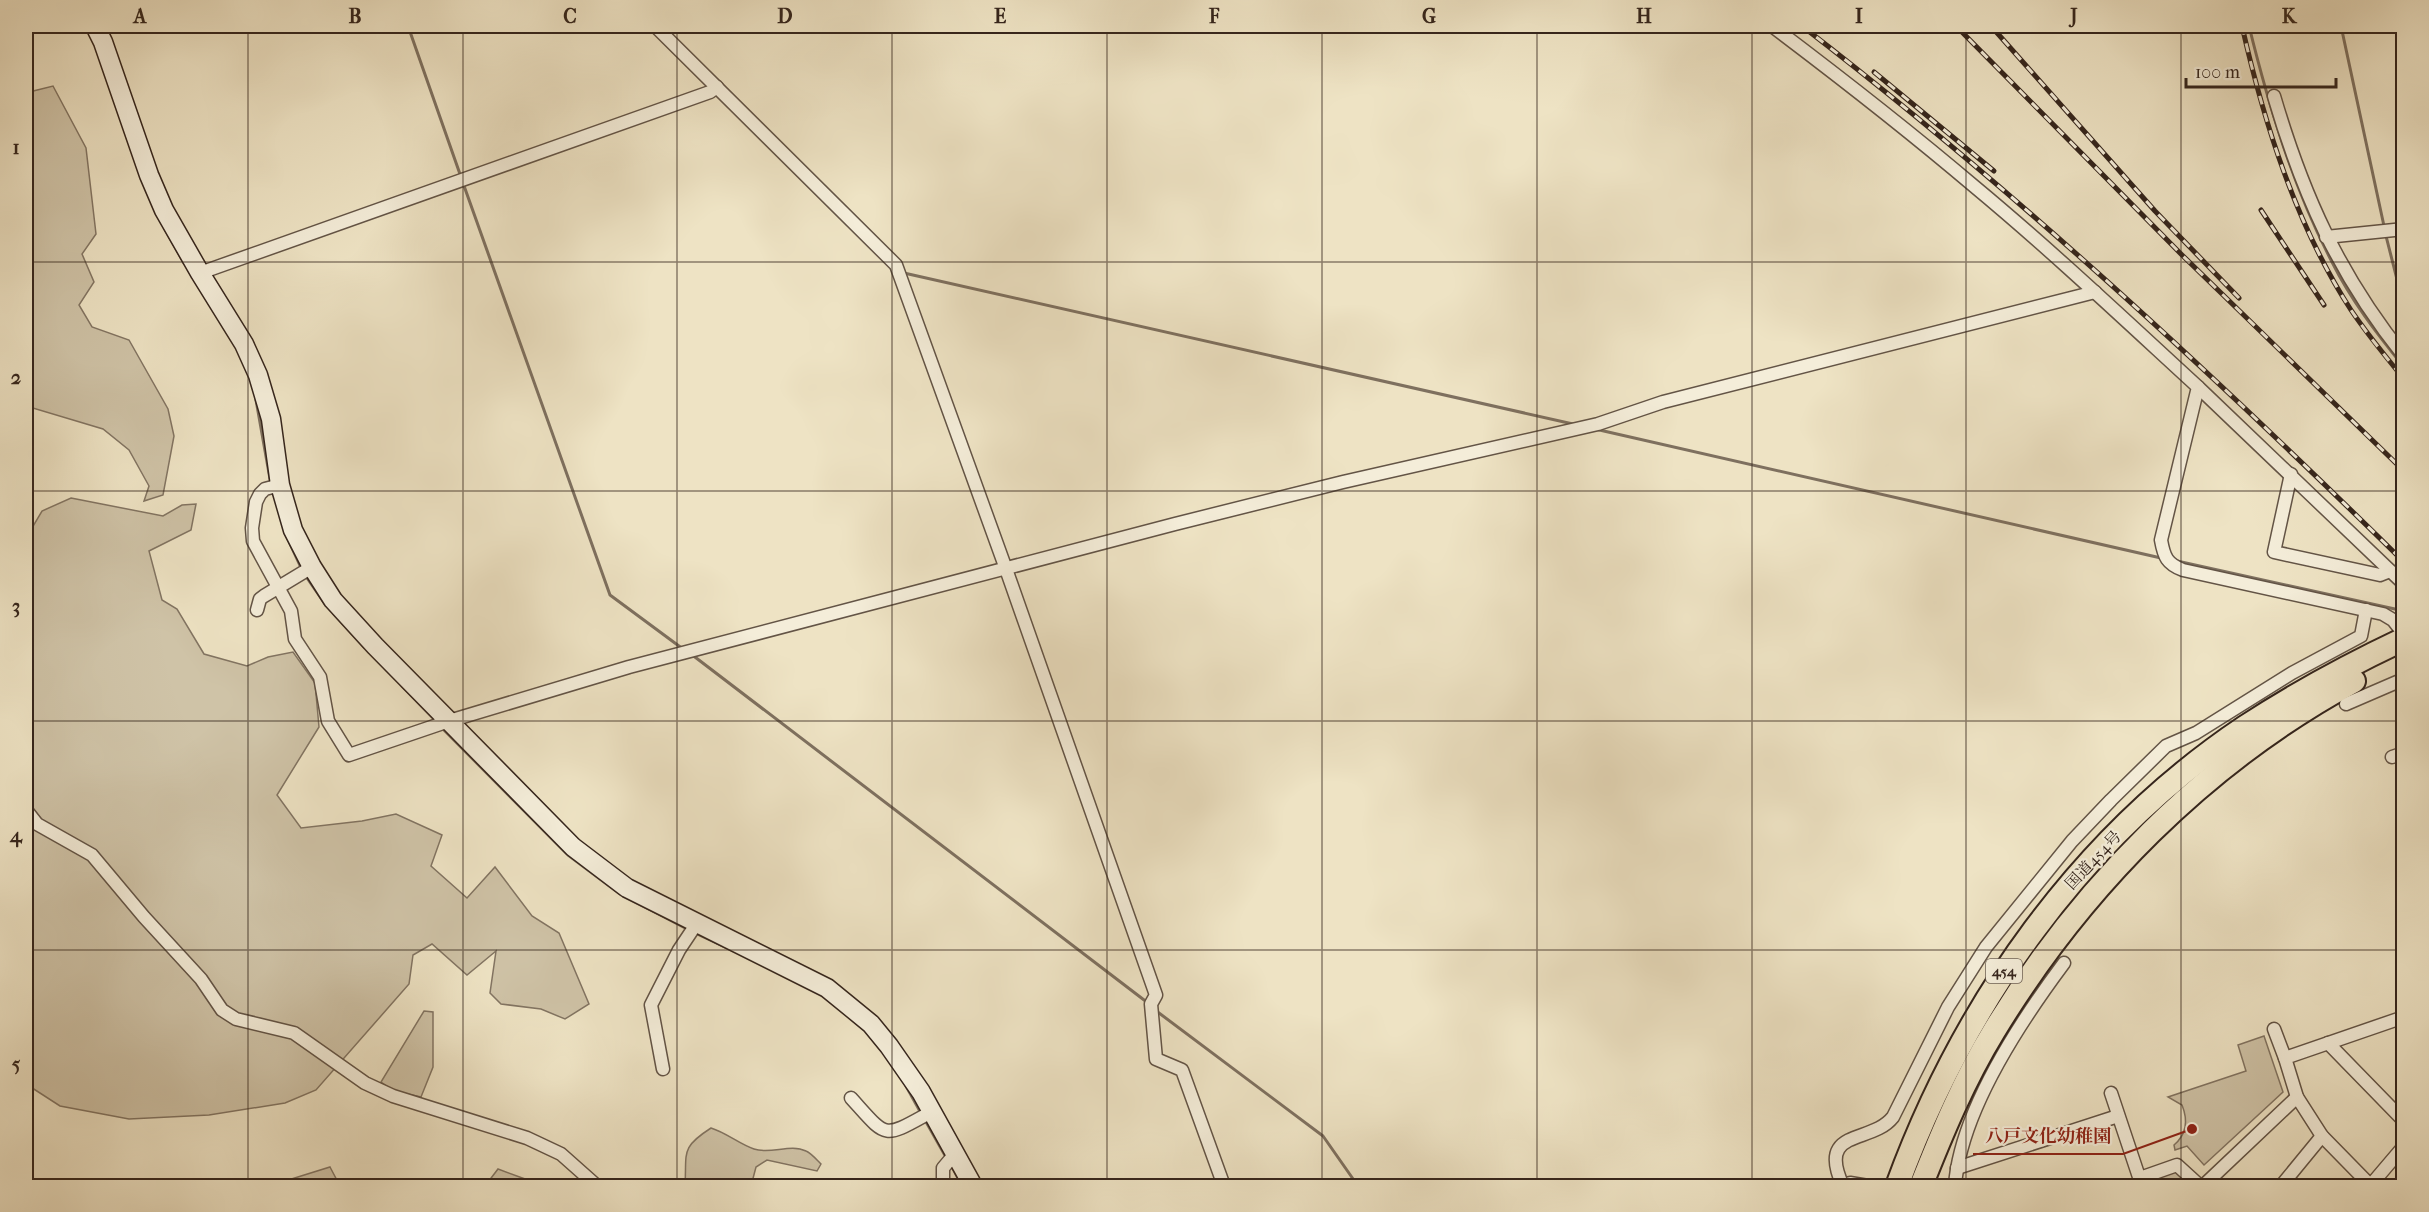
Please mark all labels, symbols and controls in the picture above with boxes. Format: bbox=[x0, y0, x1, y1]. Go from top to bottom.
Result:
text: A bbox=[132, 5, 148, 28]
text: B bbox=[348, 5, 362, 28]
text: C bbox=[563, 5, 577, 28]
text: D bbox=[777, 5, 793, 28]
text: E bbox=[994, 5, 1006, 28]
text: F bbox=[1208, 5, 1220, 28]
text: G bbox=[1422, 5, 1436, 28]
text: H bbox=[1636, 5, 1652, 28]
text: I bbox=[1855, 5, 1863, 28]
text: J bbox=[2068, 5, 2078, 28]
text: K bbox=[2282, 5, 2298, 28]
scale bar bbox=[2186, 51, 2336, 89]
text: 100 m bbox=[2195, 62, 2240, 83]
text: 1 bbox=[12, 136, 20, 159]
text: 2 bbox=[11, 366, 21, 389]
text: 3 bbox=[12, 595, 20, 618]
text: 4 bbox=[9, 824, 23, 848]
street label: 国道454号 bbox=[2061, 827, 2125, 893]
road number: 454 bbox=[1986, 959, 2022, 983]
text: 5 bbox=[12, 1053, 21, 1076]
callout: 八戸文化幼稚園 bbox=[1973, 1118, 2123, 1154]
text: 八戸文化幼稚園 bbox=[1985, 1126, 2111, 1147]

